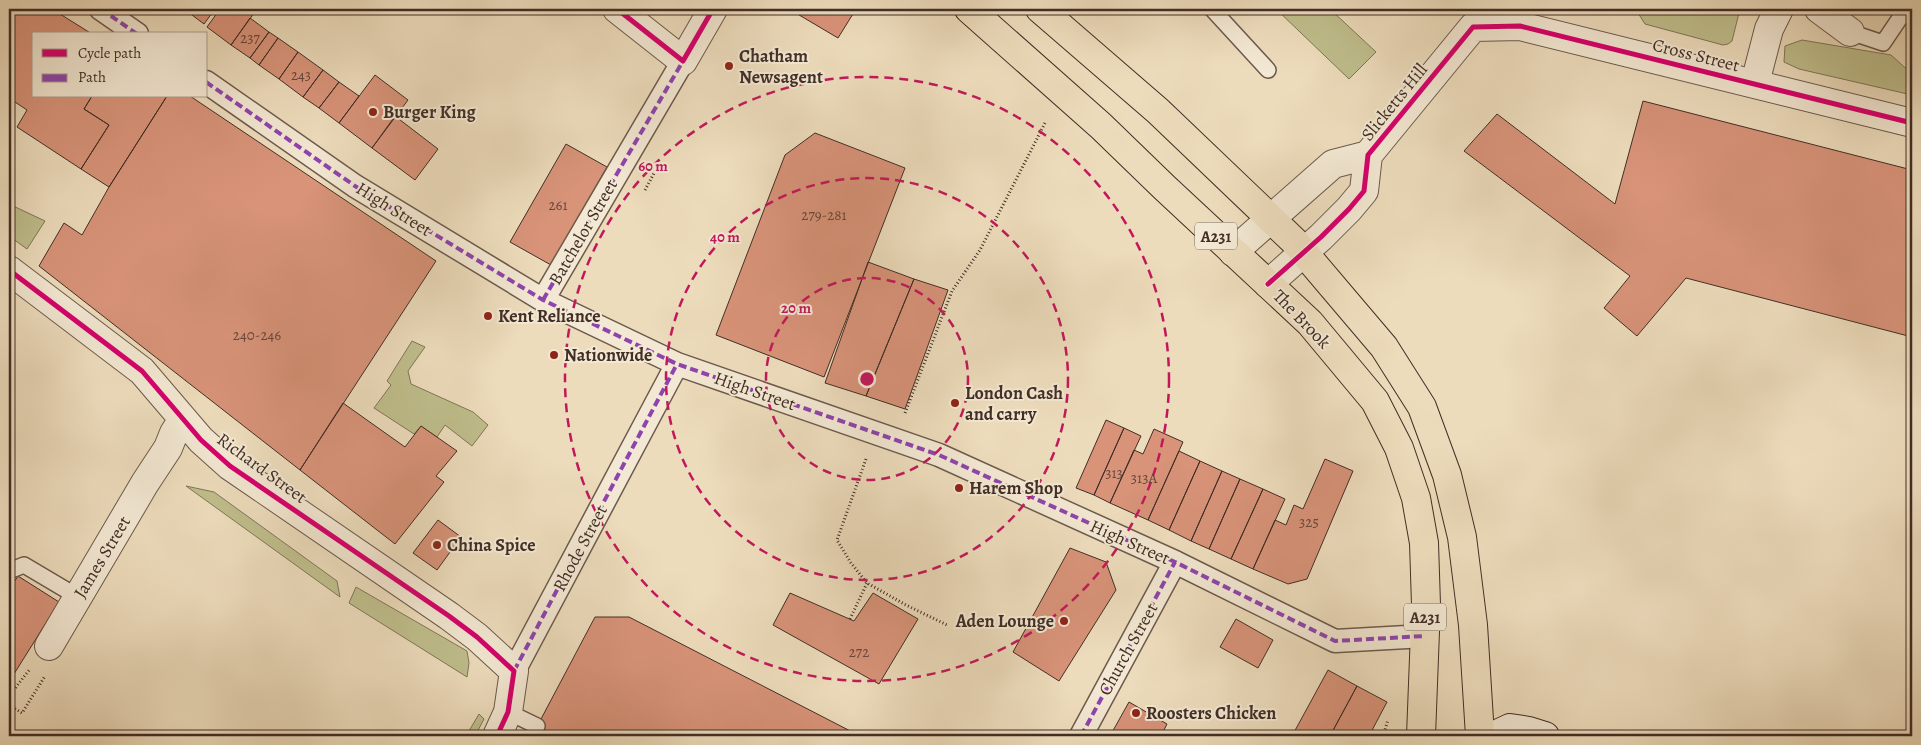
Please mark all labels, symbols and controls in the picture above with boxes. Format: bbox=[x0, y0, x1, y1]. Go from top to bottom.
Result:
house number: 237 bbox=[240, 28, 261, 48]
legend bbox=[32, 32, 208, 98]
street label: Cross Street bbox=[1650, 33, 1742, 77]
text: Cycle path bbox=[78, 43, 141, 63]
place label: Chatham Newsagent bbox=[739, 44, 823, 89]
street label: Slicketts Hill bbox=[1355, 58, 1433, 146]
marker: Chatham Newsagent bbox=[723, 60, 735, 72]
house number: 243 bbox=[291, 65, 311, 85]
text: Path bbox=[78, 67, 106, 87]
place label: Burger King bbox=[383, 100, 477, 124]
marker: Burger King bbox=[367, 106, 379, 118]
text: 60 m bbox=[638, 156, 668, 176]
street label: Batchelor Street bbox=[543, 175, 623, 289]
street label: High Street bbox=[352, 176, 436, 242]
house number: 261 bbox=[548, 195, 568, 215]
house number: 279-281 bbox=[801, 205, 847, 225]
road number: A231 bbox=[1195, 222, 1237, 250]
text: 40 m bbox=[710, 227, 740, 247]
street label: The Brook bbox=[1268, 284, 1336, 354]
text: 20 m bbox=[781, 298, 811, 318]
place label: Kent Reliance bbox=[498, 304, 601, 328]
marker: Kent Reliance bbox=[482, 310, 494, 322]
house number: 240-246 bbox=[233, 325, 281, 345]
place label: Nationwide bbox=[564, 343, 652, 367]
marker: Nationwide bbox=[548, 349, 560, 361]
street label: High Street bbox=[711, 366, 799, 416]
centre of rings bbox=[858, 370, 876, 388]
place label: London Cash and carry bbox=[965, 381, 1063, 426]
marker: London Cash and carry bbox=[949, 397, 961, 409]
street label: Richard Street bbox=[212, 427, 312, 509]
house number: 313 bbox=[1105, 463, 1123, 483]
house number: 313A bbox=[1131, 468, 1157, 488]
place label: Harem Shop bbox=[969, 476, 1063, 500]
marker: Harem Shop bbox=[953, 482, 965, 494]
street label: Rhode Street bbox=[547, 500, 613, 596]
street label: James Street bbox=[68, 511, 136, 603]
house number: 325 bbox=[1299, 512, 1319, 532]
street label: High Street bbox=[1086, 514, 1174, 570]
place label: China Spice bbox=[447, 533, 536, 557]
marker: China Spice bbox=[431, 539, 443, 551]
street label: Church Street bbox=[1093, 598, 1163, 700]
road number: A231 bbox=[1404, 604, 1446, 630]
place label: Aden Lounge bbox=[955, 609, 1054, 633]
marker: Aden Lounge bbox=[1058, 615, 1070, 627]
house number: 272 bbox=[849, 642, 869, 662]
place label: Roosters Chicken bbox=[1146, 701, 1276, 725]
marker: Roosters Chicken bbox=[1130, 707, 1142, 719]

